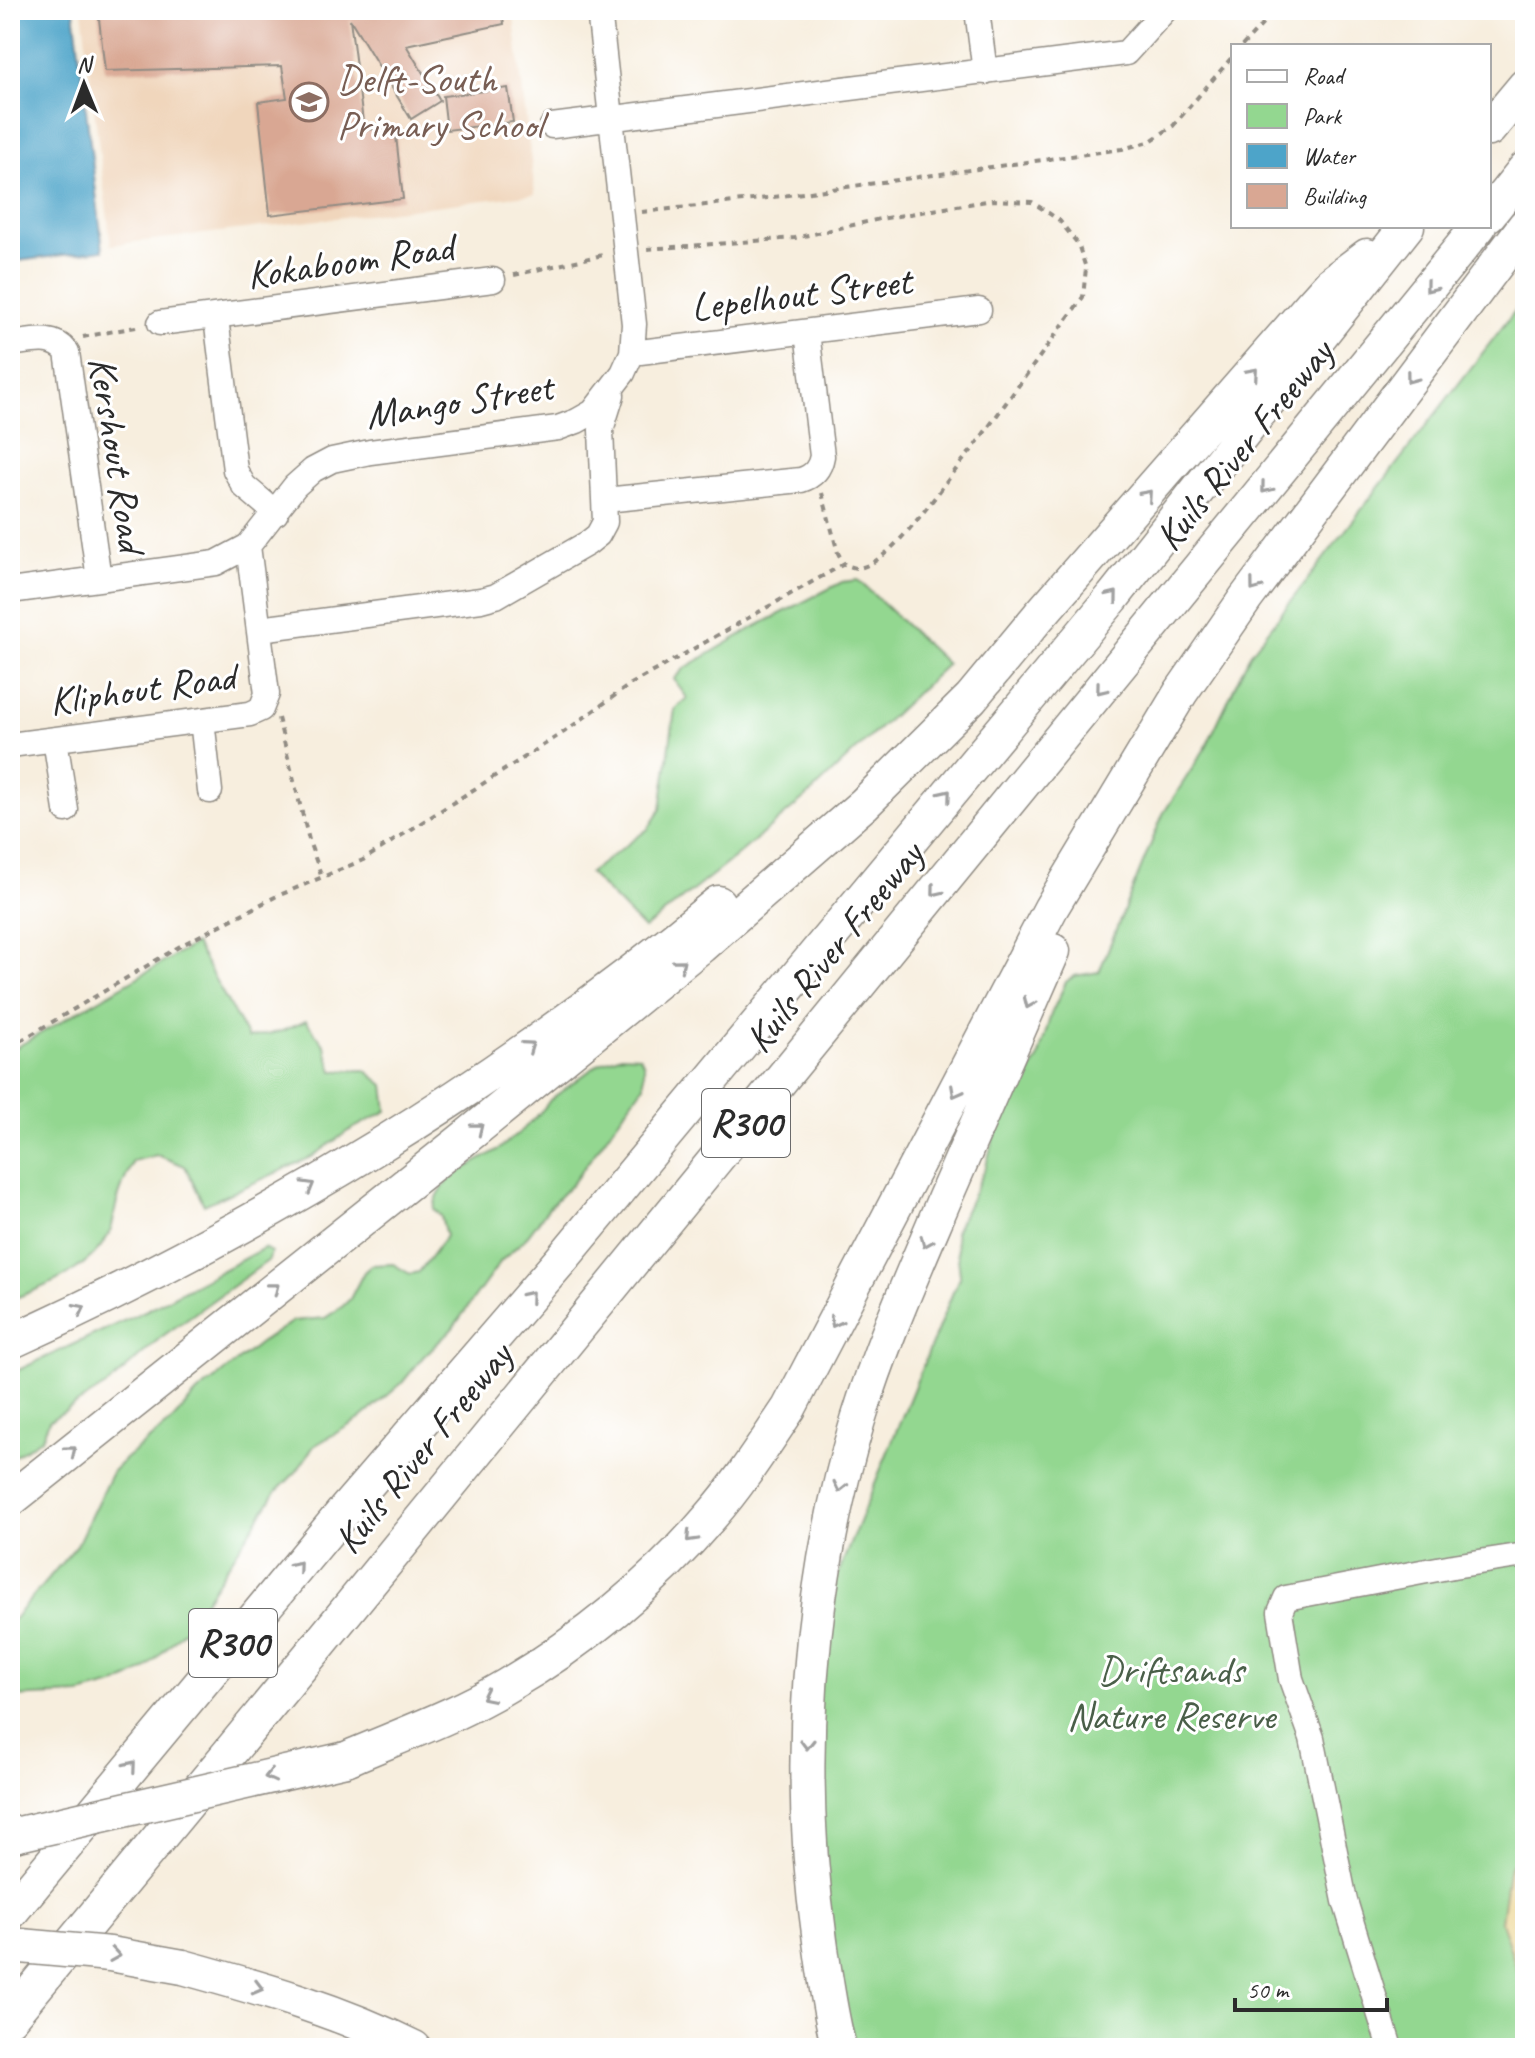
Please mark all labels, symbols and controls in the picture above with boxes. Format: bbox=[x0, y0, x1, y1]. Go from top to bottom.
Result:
north arrow bbox=[44, 44, 124, 124]
legend bbox=[1231, 44, 1491, 228]
text: N bbox=[77, 51, 94, 79]
place label: Delft-South Primary School bbox=[337, 54, 550, 150]
text: Road bbox=[1303, 61, 1347, 91]
school or university icon: Delft-South Primary School bbox=[288, 81, 330, 123]
text: Park bbox=[1303, 101, 1343, 131]
text: Water bbox=[1303, 141, 1358, 171]
text: Building bbox=[1303, 181, 1368, 211]
street label: Kokaboom Road bbox=[244, 221, 463, 300]
street label: Lepelhout Street bbox=[688, 255, 918, 332]
one-way arrow bbox=[1425, 277, 1440, 292]
street label: Kuils River Freeway bbox=[1144, 327, 1346, 561]
street label: Kershout Road bbox=[77, 353, 158, 561]
street label: Mango Street bbox=[362, 361, 560, 440]
one-way arrow bbox=[1243, 367, 1258, 382]
one-way arrow bbox=[1407, 369, 1421, 383]
one-way arrow bbox=[1261, 479, 1276, 493]
one-way arrow bbox=[1137, 489, 1152, 504]
one-way arrow bbox=[1251, 577, 1265, 592]
one-way arrow bbox=[1104, 590, 1118, 605]
street label: Kliphout Road bbox=[46, 650, 244, 727]
one-way arrow bbox=[1096, 680, 1111, 695]
one-way arrow bbox=[936, 790, 951, 804]
street label: Kuils River Freeway bbox=[734, 829, 936, 1063]
one-way arrow bbox=[931, 881, 946, 896]
one-way arrow bbox=[671, 959, 685, 974]
one-way arrow bbox=[1023, 995, 1039, 1010]
one-way arrow bbox=[520, 1041, 534, 1056]
one-way arrow bbox=[950, 1083, 965, 1098]
road number: R300 bbox=[702, 1089, 790, 1157]
one-way arrow bbox=[469, 1123, 484, 1137]
one-way arrow bbox=[300, 1180, 315, 1196]
one-way arrow bbox=[920, 1234, 936, 1248]
one-way arrow bbox=[265, 1284, 280, 1298]
one-way arrow bbox=[520, 1291, 534, 1306]
one-way arrow bbox=[72, 1303, 87, 1318]
one-way arrow bbox=[830, 1314, 845, 1328]
street label: Kuils River Freeway bbox=[323, 1330, 525, 1564]
one-way arrow bbox=[62, 1446, 76, 1461]
one-way arrow bbox=[832, 1480, 849, 1493]
one-way arrow bbox=[686, 1528, 700, 1542]
one-way arrow bbox=[287, 1561, 302, 1576]
road number: R300 bbox=[189, 1609, 277, 1677]
park label: Driftsands Nature Reserve bbox=[1067, 1645, 1278, 1741]
one-way arrow bbox=[481, 1686, 495, 1702]
one-way arrow bbox=[799, 1738, 816, 1751]
one-way arrow bbox=[121, 1761, 136, 1776]
one-way arrow bbox=[263, 1767, 277, 1784]
one-way arrow bbox=[109, 1946, 122, 1963]
scale bar bbox=[1235, 1962, 1387, 2012]
text: 50 m bbox=[1247, 1975, 1290, 2005]
one-way arrow bbox=[251, 1978, 265, 1995]

